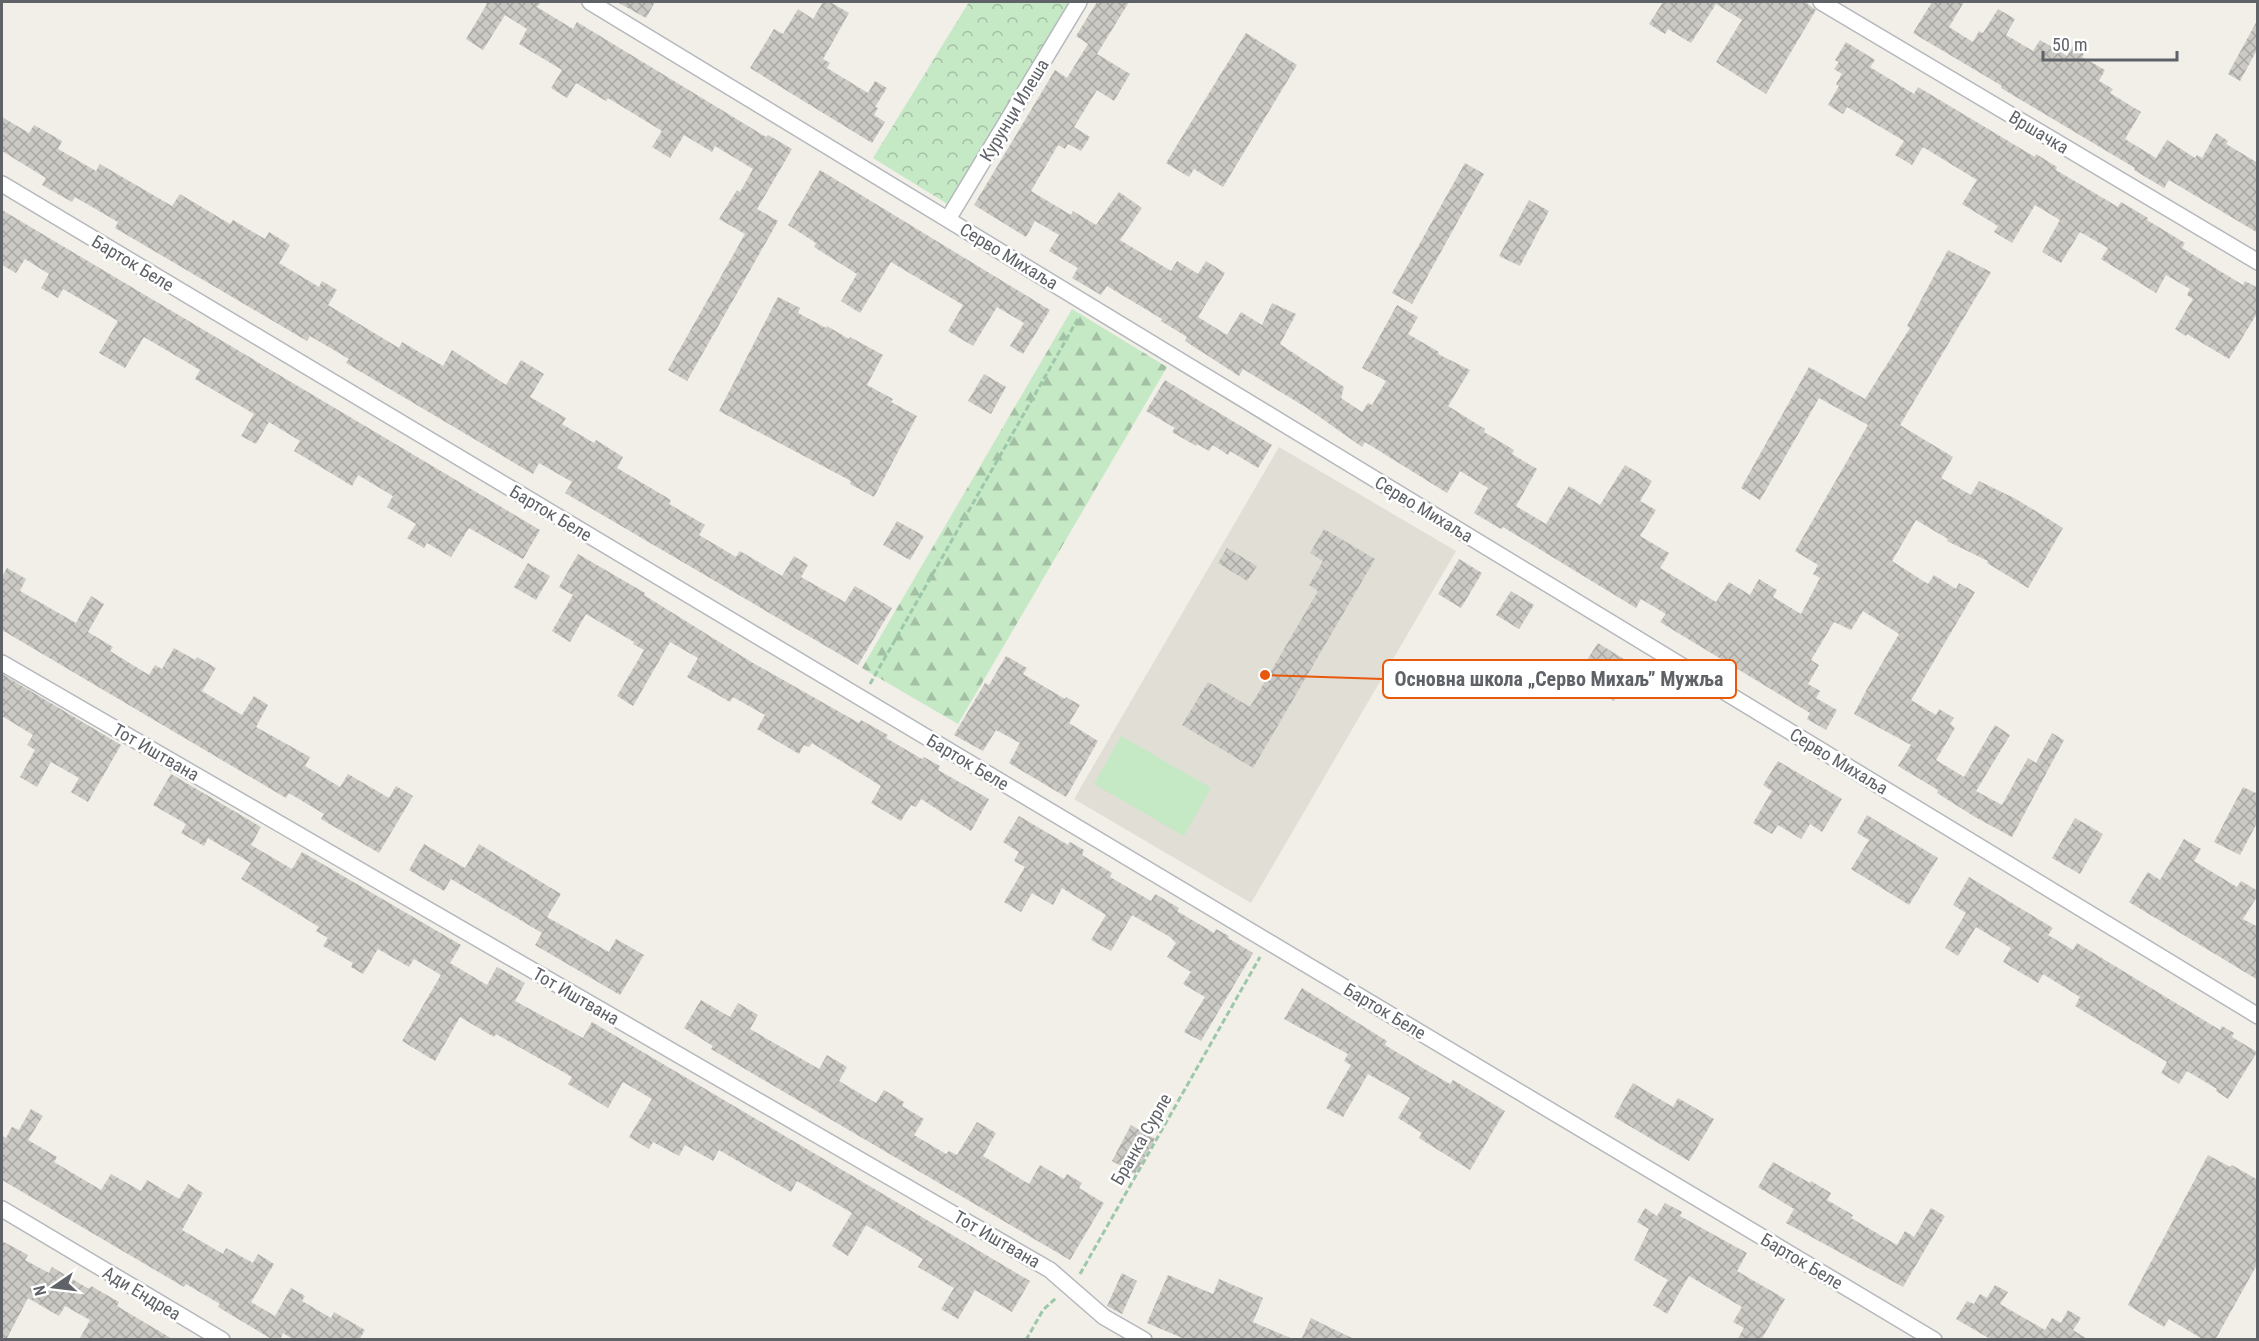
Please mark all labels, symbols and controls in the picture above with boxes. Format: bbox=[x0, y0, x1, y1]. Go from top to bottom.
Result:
scale bar bbox=[2043, 24, 2176, 62]
text: 50 m bbox=[2052, 34, 2087, 55]
street label: Курунци Илеша bbox=[975, 55, 1053, 165]
street label: Вршачка bbox=[2005, 106, 2073, 158]
street label: Серво Михаља bbox=[956, 218, 1062, 294]
street label: Барток Беле bbox=[88, 230, 178, 296]
street label: Серво Михаља bbox=[1371, 471, 1477, 547]
street label: Барток Беле bbox=[506, 480, 596, 546]
callout: Основна школа „Серво Михаљ” Мужља bbox=[1383, 660, 1736, 698]
text: Основна школа „Серво Михаљ” Мужља bbox=[1395, 667, 1723, 691]
street label: Тот Иштвана bbox=[109, 719, 203, 785]
street label: Серво Михаља bbox=[1786, 723, 1892, 799]
street label: Барток Беле bbox=[923, 729, 1013, 795]
street label: Тот Иштвана bbox=[529, 963, 623, 1029]
street label: Барток Беле bbox=[1340, 978, 1430, 1044]
street label: Бранка Сурле bbox=[1106, 1090, 1176, 1188]
street label: Тот Иштвана bbox=[950, 1206, 1044, 1272]
street label: Барток Беле bbox=[1757, 1228, 1847, 1294]
north arrow bbox=[24, 1257, 84, 1317]
street label: Ади Ендреа bbox=[99, 1262, 185, 1324]
text: N bbox=[30, 1283, 50, 1298]

